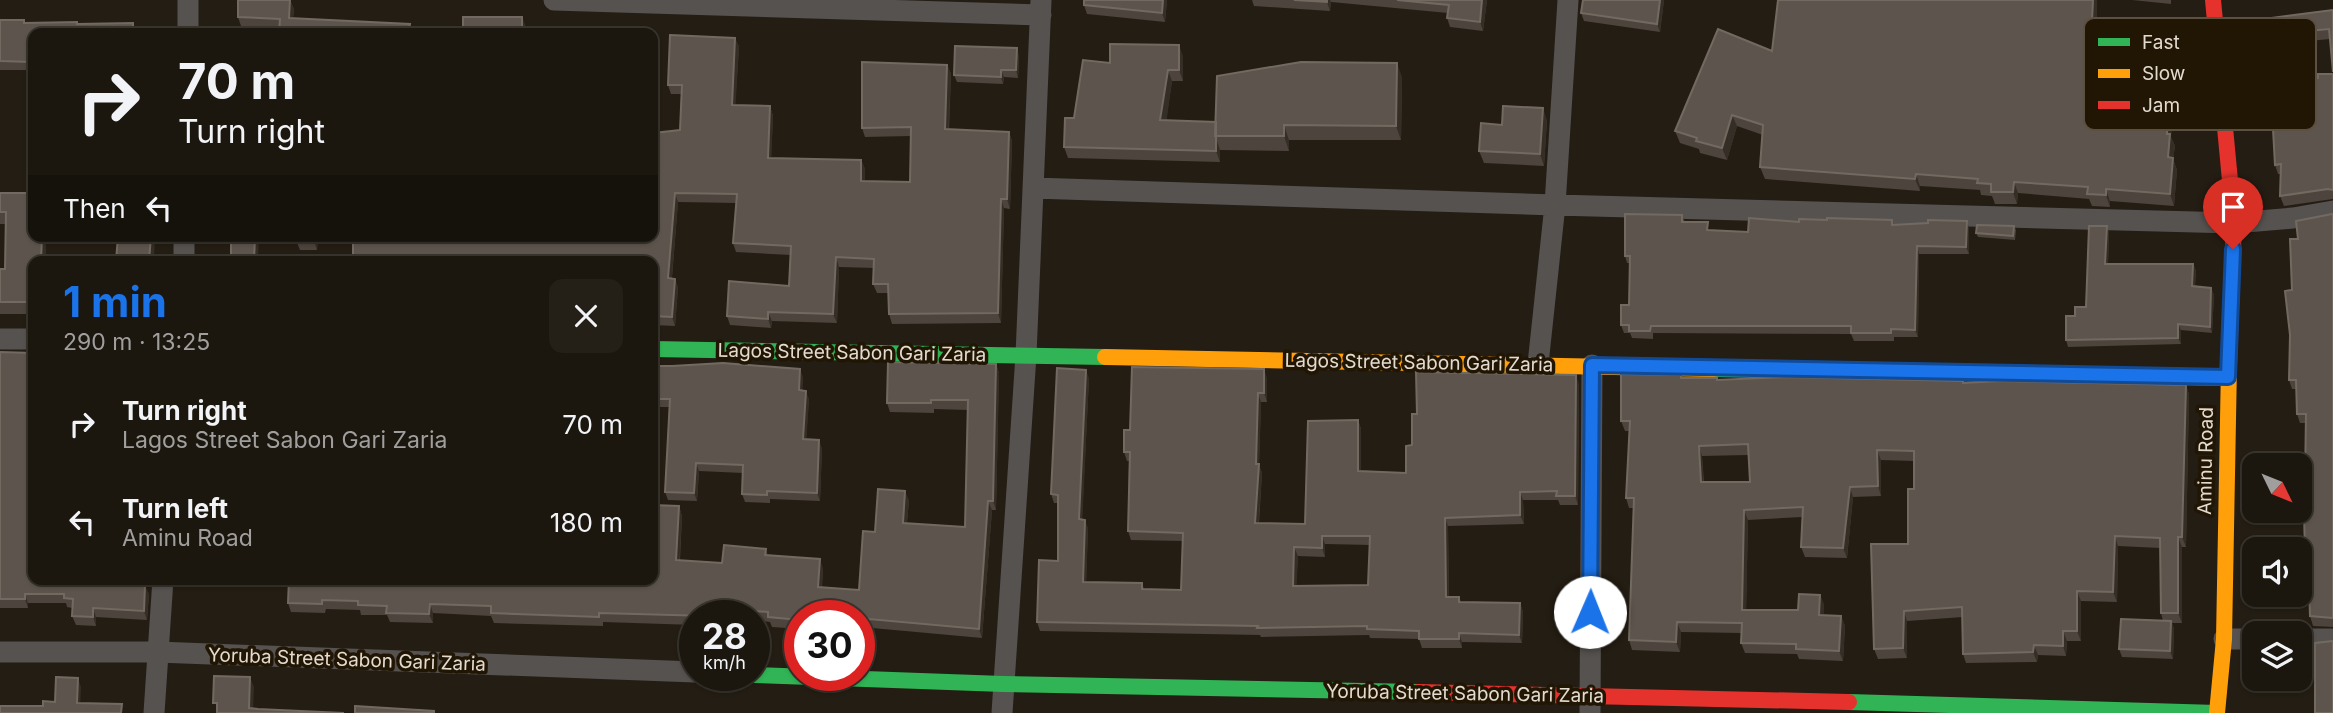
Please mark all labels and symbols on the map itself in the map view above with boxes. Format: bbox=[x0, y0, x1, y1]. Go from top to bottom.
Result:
legend bbox=[2084, 18, 2316, 130]
text: Fast bbox=[2142, 31, 2180, 54]
text: Slow bbox=[2142, 62, 2185, 85]
text: Jam bbox=[2142, 94, 2180, 117]
pin bbox=[2203, 177, 2263, 249]
street label: Lagos Street Sabon Gari Zaria bbox=[717, 339, 987, 366]
street label: Lagos Street Sabon Gari Zaria bbox=[1284, 349, 1554, 376]
street label: Aminu Road bbox=[2193, 407, 2218, 515]
north arrow bbox=[2242, 453, 2312, 523]
position arrow bbox=[1553, 575, 1627, 649]
speed limit sign: 30 bbox=[784, 600, 875, 691]
street label: Yoruba Street Sabon Gari Zaria bbox=[208, 643, 486, 676]
street label: Yoruba Street Sabon Gari Zaria bbox=[1326, 680, 1604, 707]

